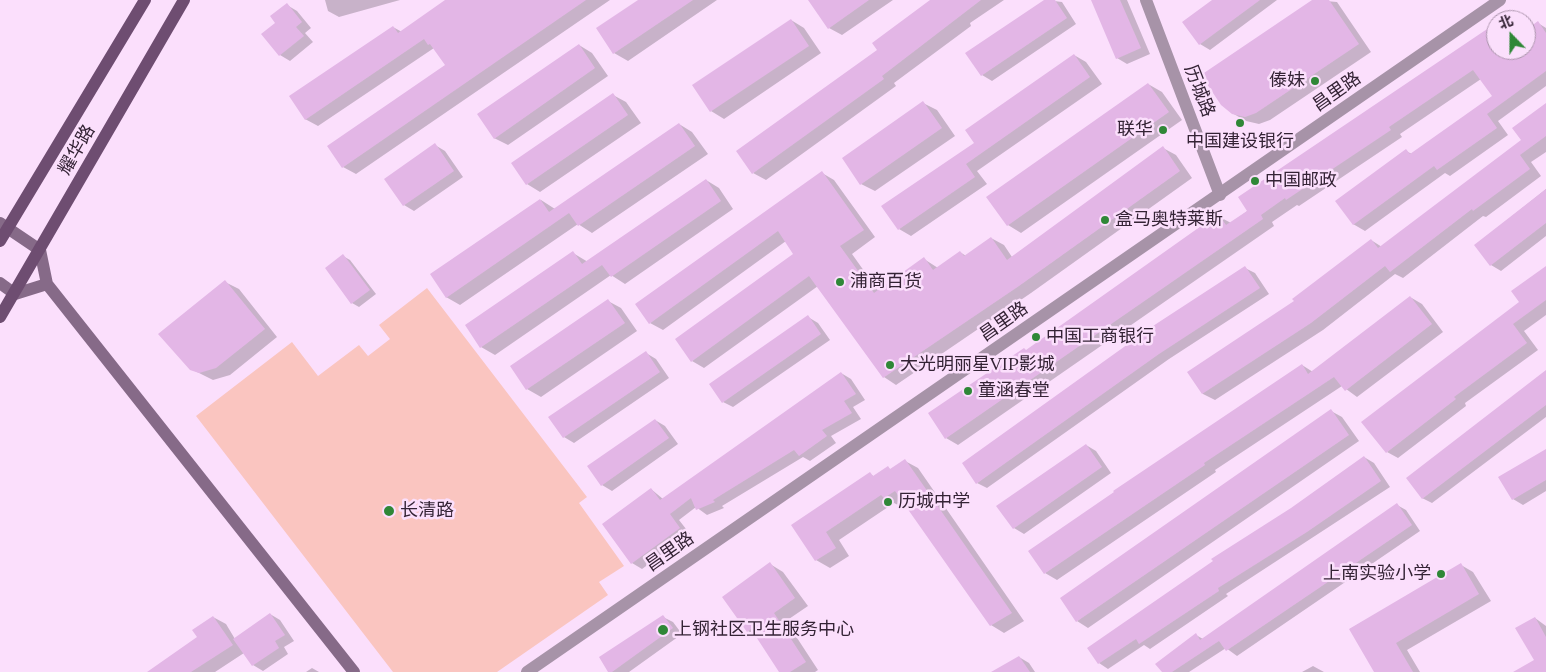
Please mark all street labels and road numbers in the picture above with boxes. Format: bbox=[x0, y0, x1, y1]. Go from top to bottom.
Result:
street label: 历城路 bbox=[1179, 62, 1219, 120]
street label: 昌里路 bbox=[1309, 68, 1365, 116]
street label: 耀华路 bbox=[54, 121, 100, 179]
street label: 昌里路 bbox=[976, 298, 1032, 346]
street label: 昌里路 bbox=[642, 528, 698, 576]

